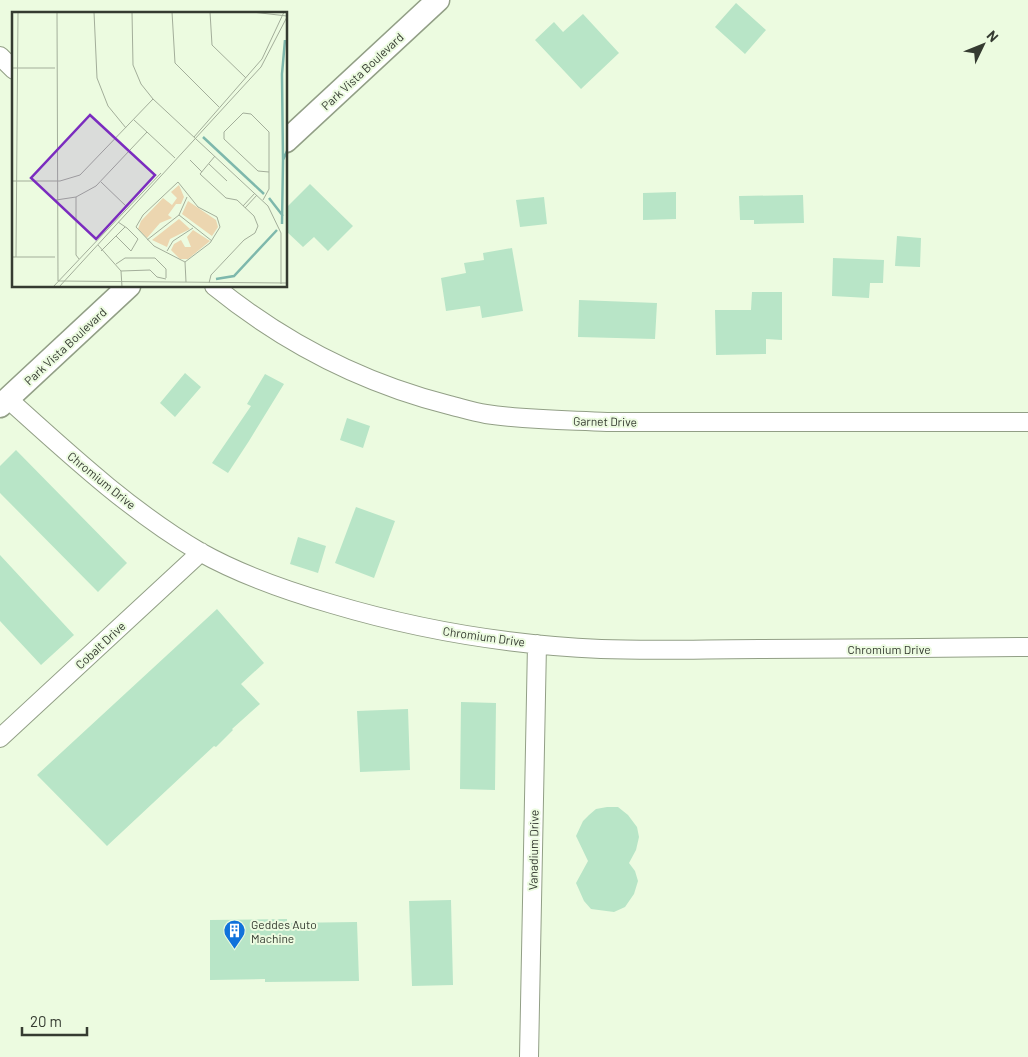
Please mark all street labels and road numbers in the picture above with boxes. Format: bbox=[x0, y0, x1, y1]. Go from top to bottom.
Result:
street label: Park Vista Boulevard bbox=[318, 29, 406, 113]
street label: Park Vista Boulevard bbox=[21, 304, 109, 388]
street label: Garnet Drive bbox=[573, 413, 637, 429]
street label: Chromium Drive bbox=[65, 448, 139, 512]
street label: Cobalt Drive bbox=[72, 618, 128, 672]
street label: Chromium Drive bbox=[442, 623, 526, 649]
street label: Chromium Drive bbox=[847, 642, 931, 656]
street label: Vanadium Drive bbox=[525, 810, 541, 890]

